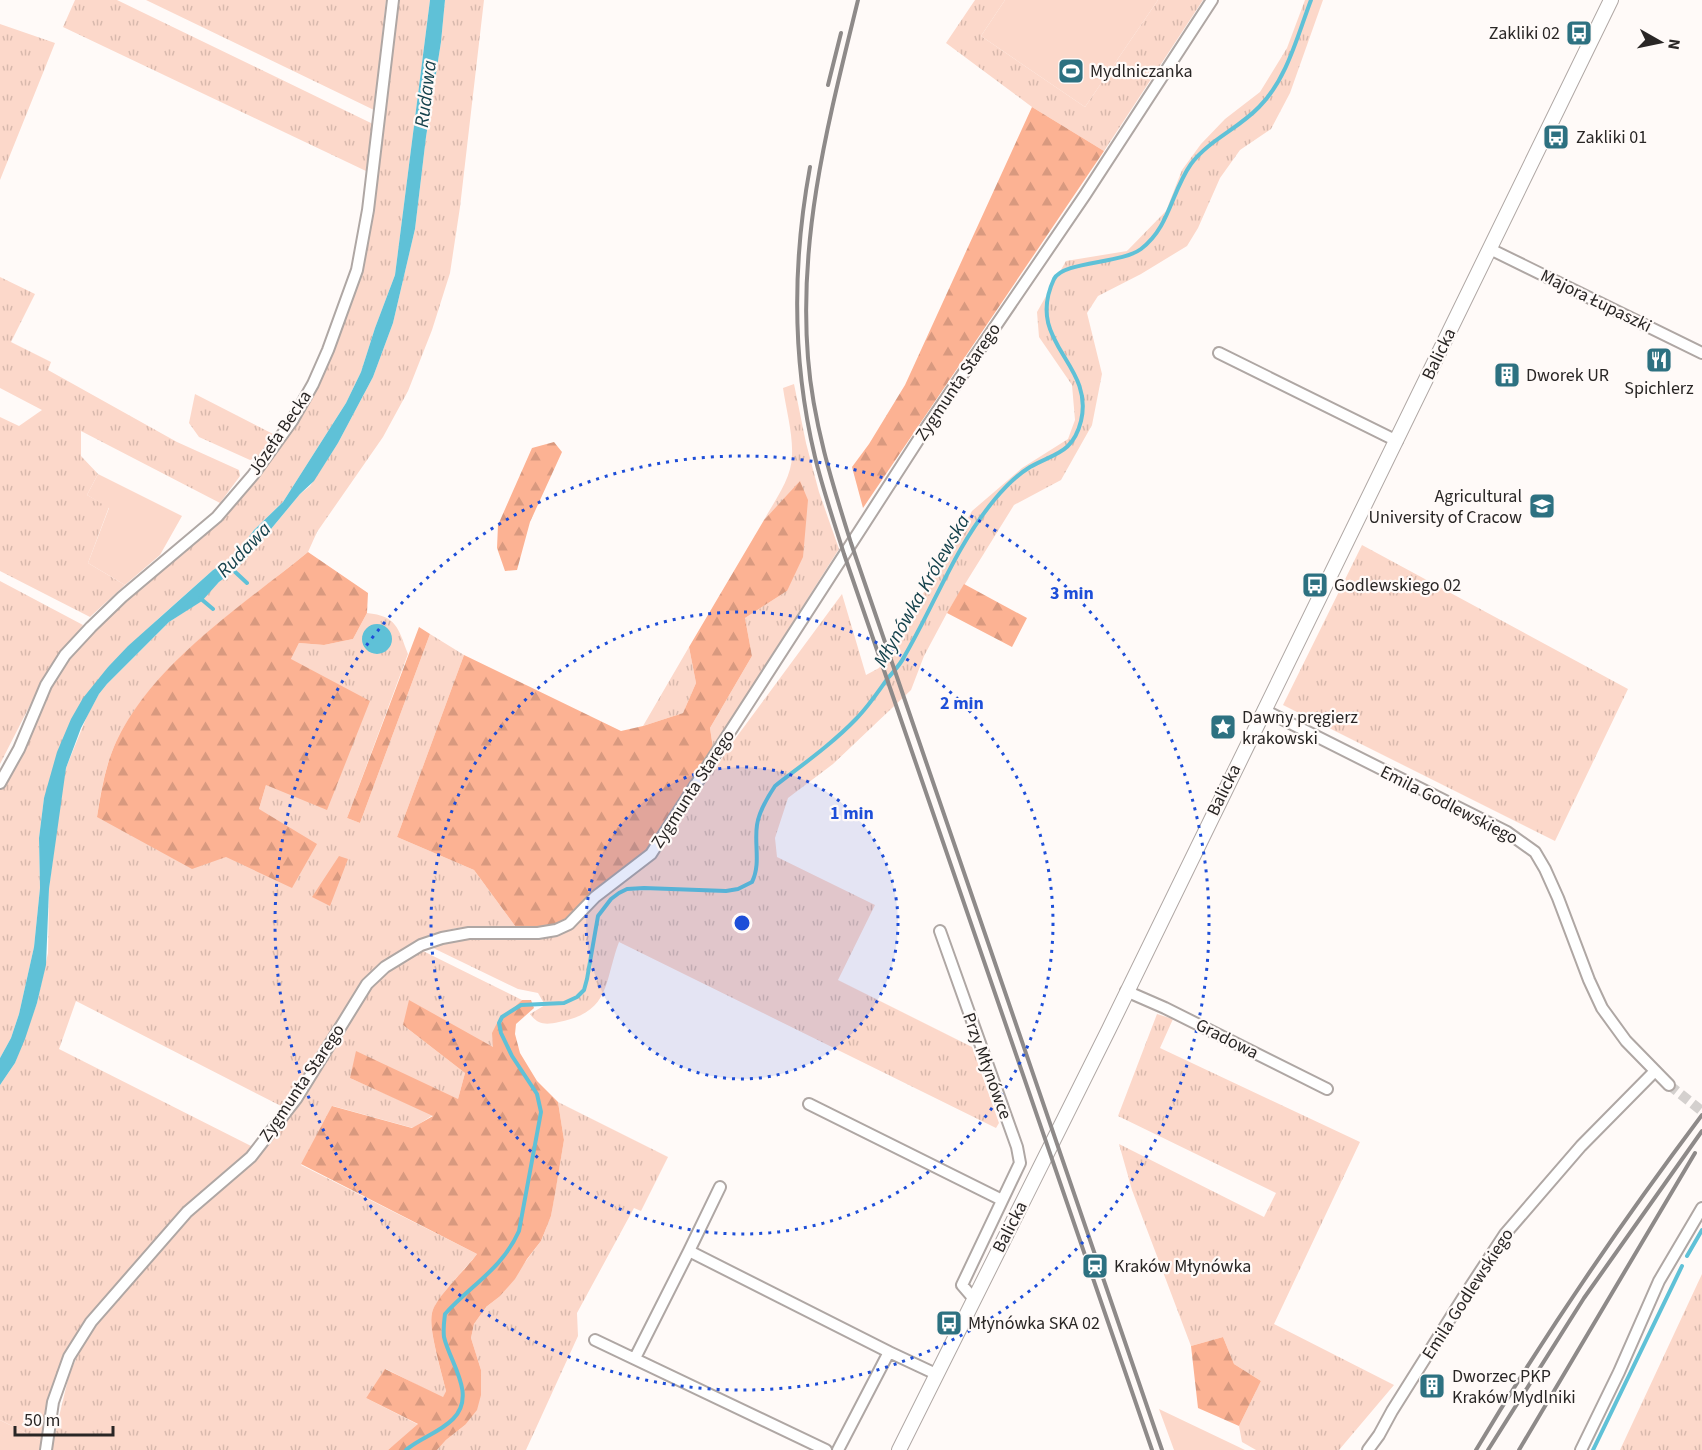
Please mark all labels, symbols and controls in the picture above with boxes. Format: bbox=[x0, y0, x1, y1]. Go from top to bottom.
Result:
north arrow bbox=[1630, 12, 1690, 72]
bus stop icon: Zakliki 02 bbox=[1564, 18, 1594, 48]
place label: Zakliki 02 bbox=[1489, 21, 1560, 46]
text: N bbox=[1662, 37, 1686, 51]
sports icon: Mydlniczanka bbox=[1056, 56, 1086, 86]
water label: Rudawa bbox=[408, 58, 444, 129]
place label: Mydlniczanka bbox=[1090, 59, 1192, 84]
bus stop icon: Zakliki 01 bbox=[1541, 122, 1571, 152]
place label: Zakliki 01 bbox=[1576, 125, 1647, 150]
street label: Majora Łupaszki bbox=[1536, 263, 1656, 339]
street label: Zygmunta Starego bbox=[909, 318, 1007, 446]
street label: Balicka bbox=[1416, 324, 1462, 384]
restaurant icon: Spichlerz bbox=[1644, 345, 1674, 375]
building icon: Dworek UR bbox=[1492, 360, 1522, 390]
place label: Dworek UR bbox=[1526, 363, 1609, 388]
place label: Spichlerz bbox=[1624, 376, 1694, 401]
street label: Józefa Becka bbox=[242, 385, 318, 481]
place label: Agricultural University of Cracow bbox=[1368, 484, 1522, 530]
school or university icon: Agricultural University of Cracow bbox=[1527, 491, 1557, 521]
water label: Młynówka Królewska bbox=[867, 509, 977, 672]
water label: Rudawa bbox=[210, 516, 278, 584]
bus stop icon: Godlewskiego 02 bbox=[1300, 570, 1330, 600]
place label: Godlewskiego 02 bbox=[1334, 573, 1461, 598]
text: 3 min bbox=[1050, 581, 1094, 606]
text: 2 min bbox=[940, 691, 984, 716]
place label: Dawny pręgierz krakowski bbox=[1242, 705, 1358, 751]
place icon: Dawny pręgierz krakowski bbox=[1208, 712, 1238, 742]
street label: Zygmunta Starego bbox=[645, 725, 741, 853]
street label: Emila Godlewskiego bbox=[1376, 759, 1522, 851]
street label: Balicka bbox=[1201, 760, 1247, 820]
text: 1 min bbox=[830, 801, 874, 826]
centre of rings bbox=[732, 913, 752, 933]
street label: Przy Młynówce bbox=[956, 1009, 1018, 1123]
street label: Gradowa bbox=[1191, 1013, 1263, 1065]
street label: Zygmunta Starego bbox=[253, 1019, 351, 1147]
street label: Balicka bbox=[986, 1197, 1034, 1257]
street label: Emila Godlewskiego bbox=[1416, 1224, 1520, 1364]
station icon: Kraków Młynówka bbox=[1080, 1251, 1110, 1281]
place label: Kraków Młynówka bbox=[1114, 1254, 1251, 1279]
bus stop icon: Młynówka SKA 02 bbox=[934, 1308, 964, 1338]
place label: Młynówka SKA 02 bbox=[968, 1311, 1100, 1336]
place label: Dworzec PKP Kraków Mydlniki bbox=[1452, 1364, 1576, 1410]
building icon: Dworzec PKP Kraków Mydlniki bbox=[1417, 1371, 1447, 1401]
scale bar bbox=[15, 1399, 112, 1437]
text: 50 m bbox=[24, 1408, 60, 1433]

